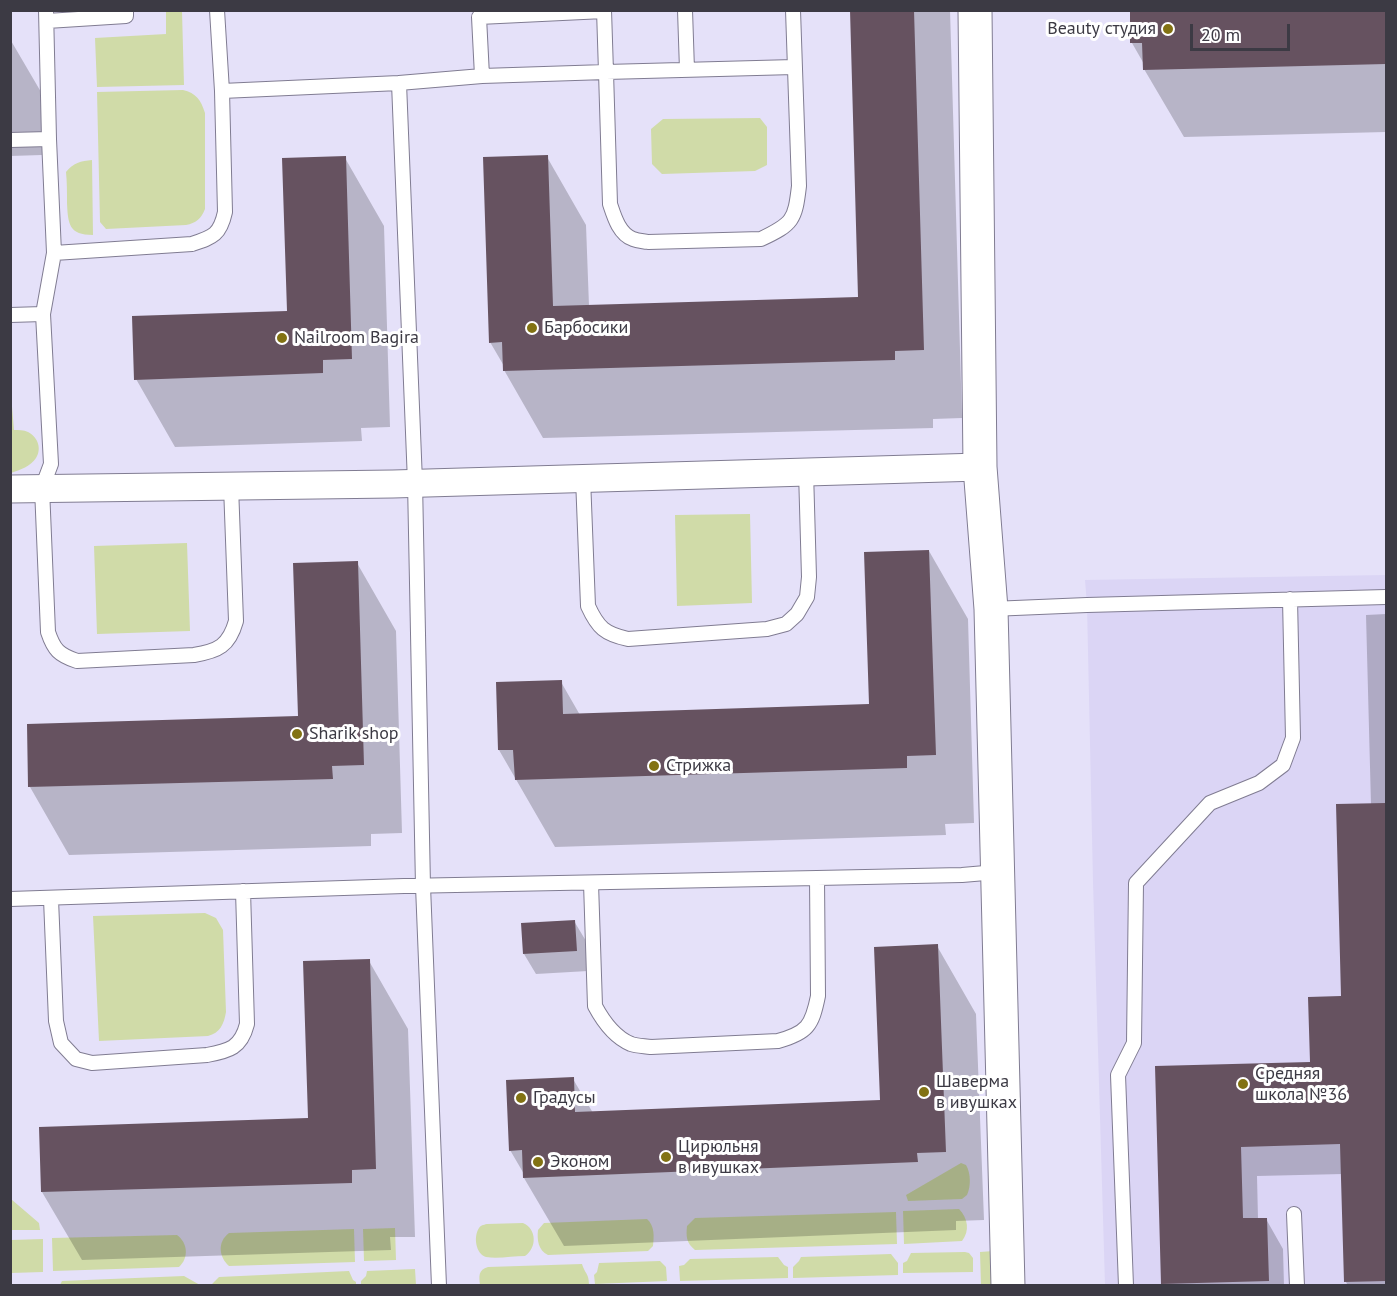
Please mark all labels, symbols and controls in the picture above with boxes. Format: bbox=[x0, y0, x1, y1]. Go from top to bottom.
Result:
scale bar bbox=[1193, 12, 1294, 50]
place label: Beauty студия bbox=[1047, 18, 1156, 40]
marker: Beauty студия bbox=[1161, 22, 1175, 36]
text: 20 m bbox=[1201, 23, 1240, 46]
place label: Барбосики bbox=[544, 317, 628, 339]
marker: Барбосики bbox=[525, 321, 539, 335]
place label: Nailroom Bagira bbox=[294, 327, 419, 349]
marker: Nailroom Bagira bbox=[275, 331, 289, 345]
place label: Sharik shop bbox=[309, 723, 399, 745]
marker: Sharik shop bbox=[290, 727, 304, 741]
place label: Стрижка bbox=[666, 755, 731, 777]
marker: Стрижка bbox=[647, 759, 661, 773]
place label: Средняя школа №36 bbox=[1255, 1063, 1347, 1106]
place label: Шаверма в ивушках bbox=[936, 1071, 1017, 1114]
marker: Средняя школа №36 bbox=[1236, 1077, 1250, 1091]
marker: Шаверма в ивушках bbox=[917, 1085, 931, 1099]
place label: Градусы bbox=[533, 1087, 596, 1109]
marker: Градусы bbox=[514, 1091, 528, 1105]
place label: Цирюльня в ивушках bbox=[678, 1136, 759, 1178]
marker: Цирюльня в ивушках bbox=[659, 1150, 673, 1164]
place label: Эконом bbox=[550, 1151, 609, 1173]
marker: Эконом bbox=[531, 1155, 545, 1169]

